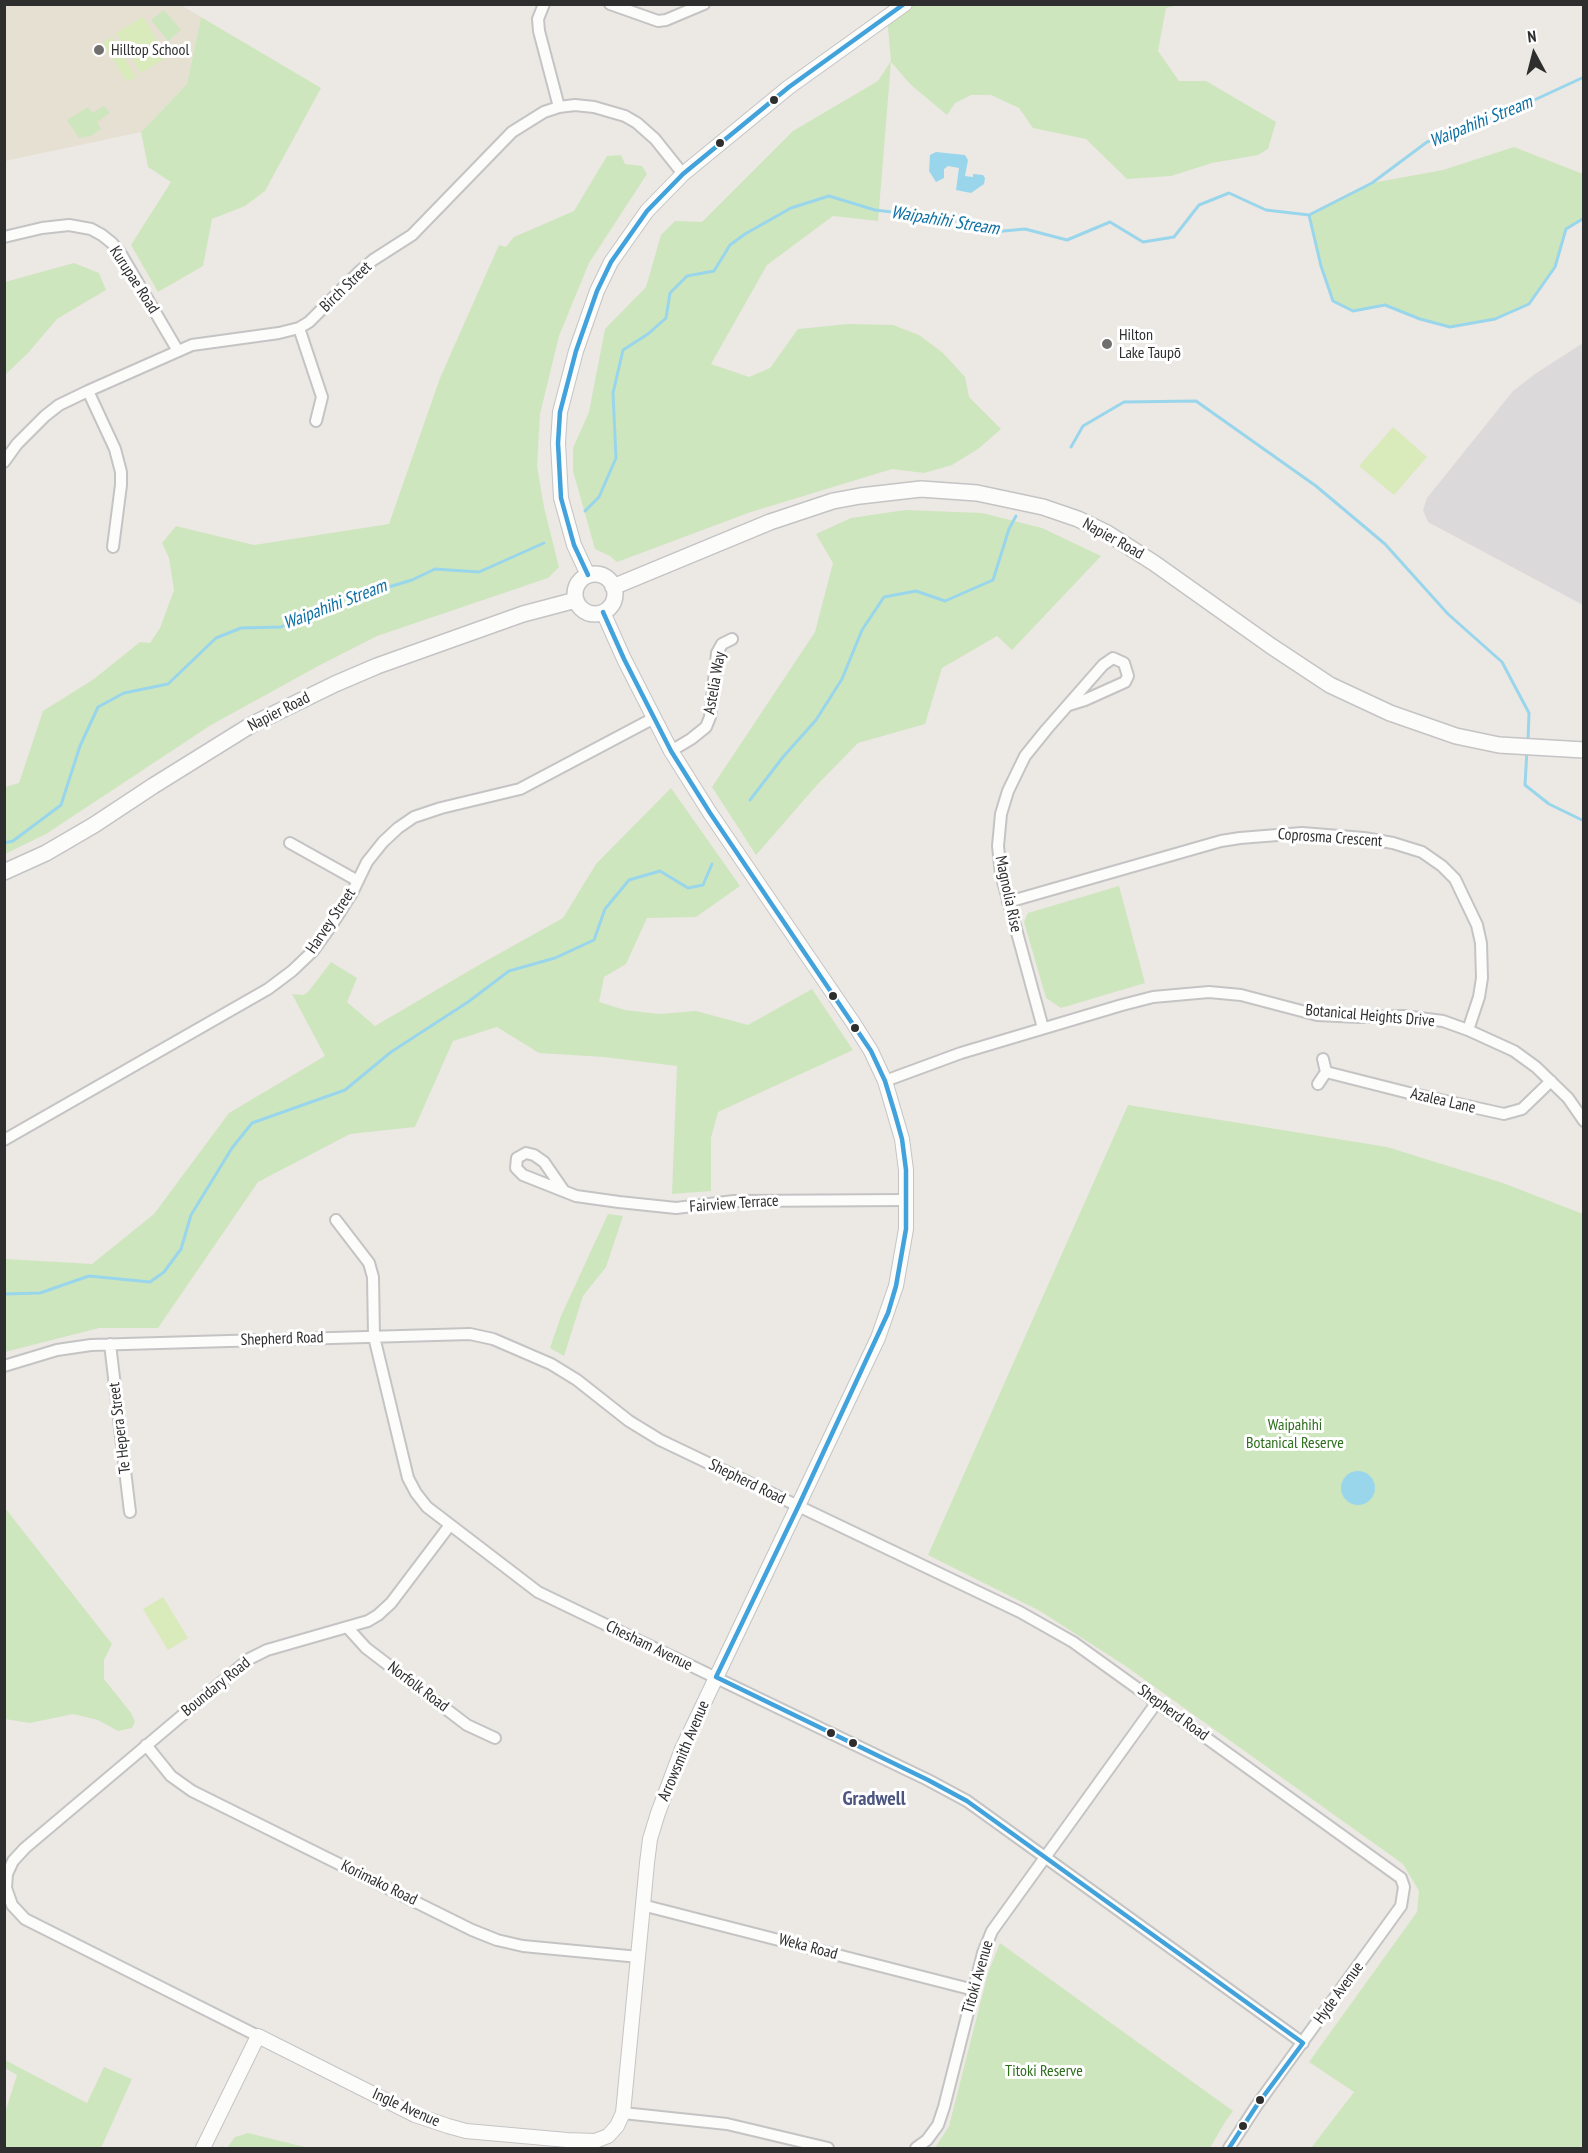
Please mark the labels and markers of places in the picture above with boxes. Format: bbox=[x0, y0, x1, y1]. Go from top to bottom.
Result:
place label: Hilltop School bbox=[111, 40, 189, 60]
marker: Hilltop School bbox=[92, 43, 106, 57]
unlabelled marker bbox=[768, 94, 780, 106]
unlabelled marker bbox=[714, 137, 726, 149]
place label: Hilton Lake Taupō bbox=[1119, 325, 1181, 363]
marker: Hilton Lake Taupō bbox=[1100, 337, 1114, 351]
unlabelled marker bbox=[827, 990, 839, 1002]
unlabelled marker bbox=[849, 1022, 861, 1034]
unlabelled marker bbox=[825, 1727, 837, 1739]
unlabelled marker bbox=[847, 1737, 859, 1749]
unlabelled marker bbox=[1254, 2094, 1266, 2106]
unlabelled marker bbox=[1237, 2120, 1249, 2132]

